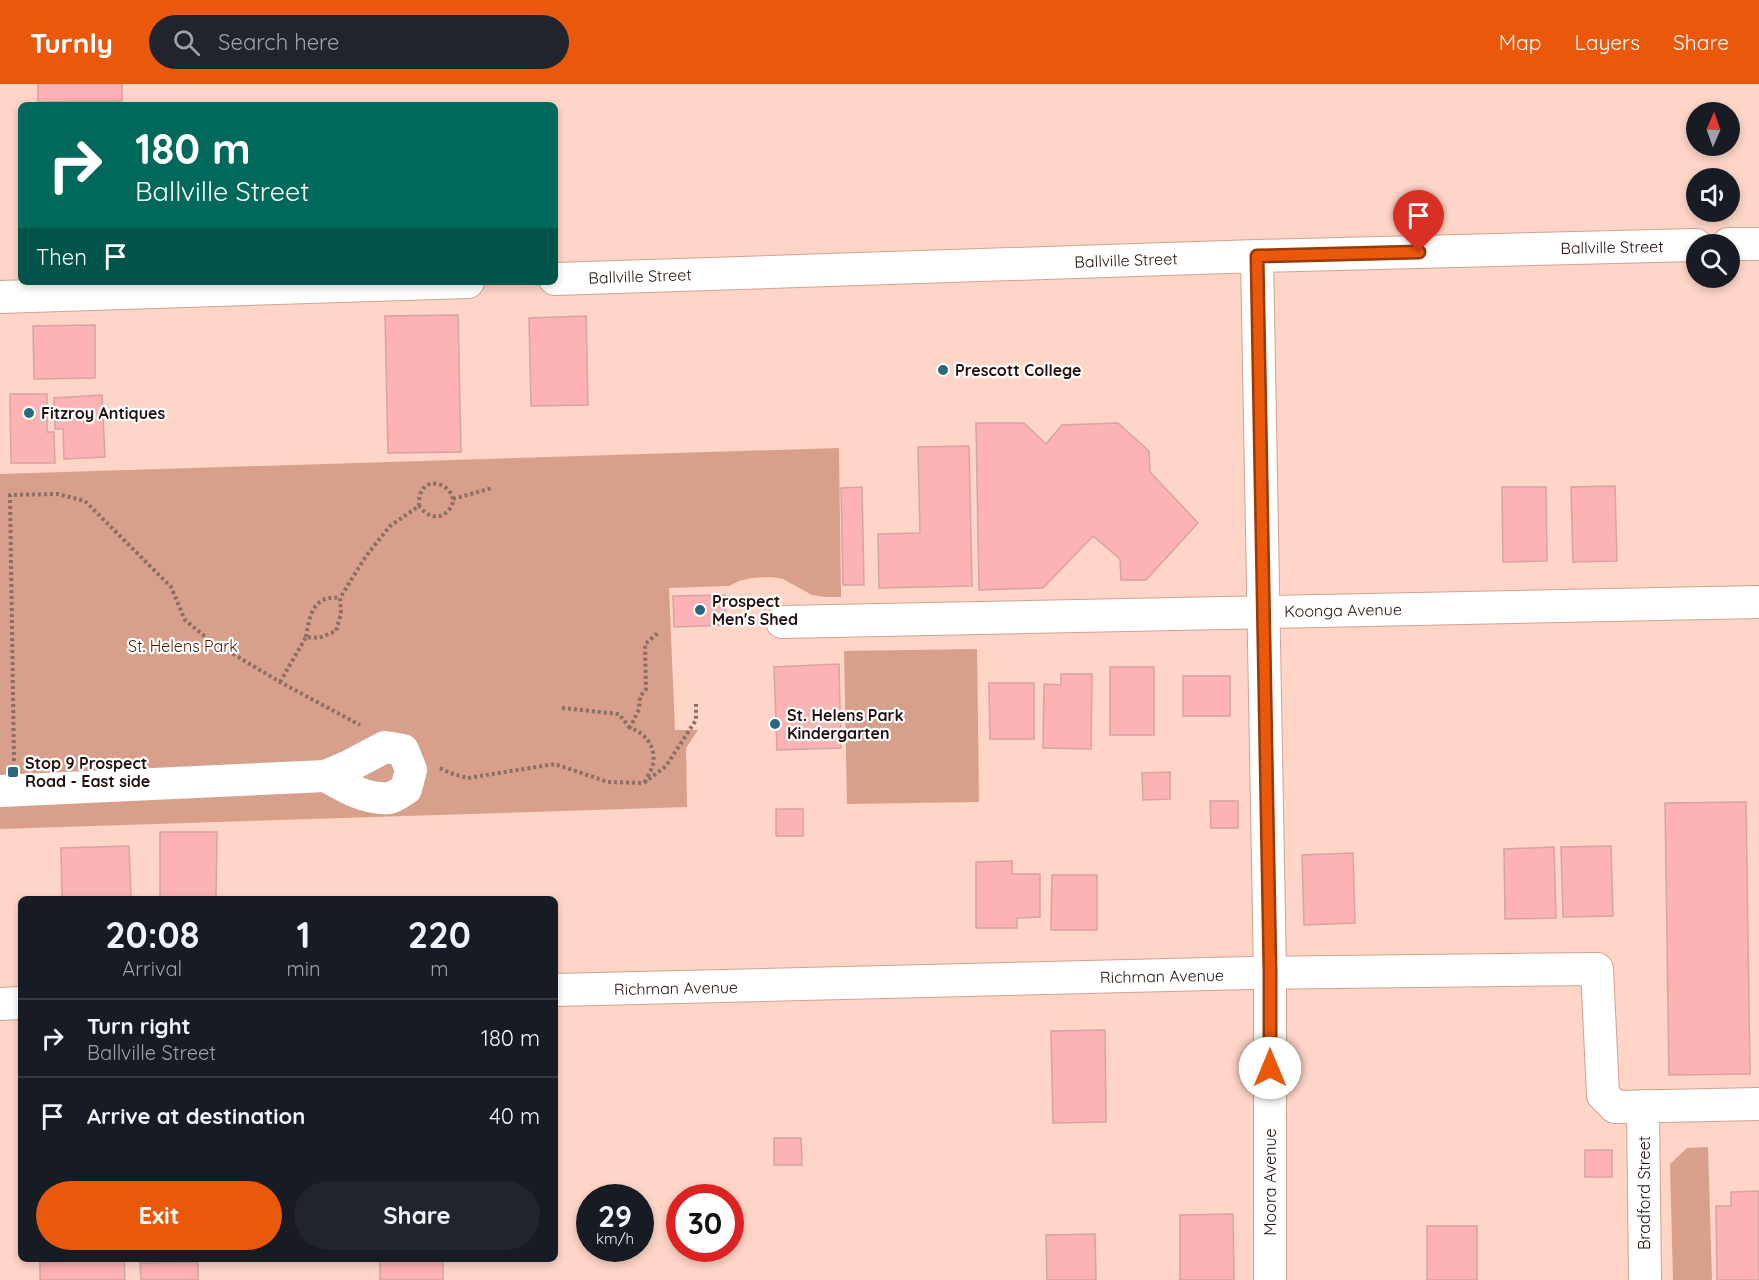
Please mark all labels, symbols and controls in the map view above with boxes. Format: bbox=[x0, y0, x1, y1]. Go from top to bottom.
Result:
search box bbox=[149, 15, 569, 69]
text: Turnly bbox=[30, 25, 113, 60]
icon: search bbox=[170, 26, 203, 59]
text: Search here bbox=[218, 28, 339, 56]
text: Map bbox=[1499, 29, 1542, 55]
text: Layers bbox=[1575, 29, 1640, 55]
text: Share bbox=[1673, 29, 1729, 55]
north arrow bbox=[1686, 102, 1740, 156]
map controls bbox=[1686, 102, 1740, 288]
text: 180 m bbox=[135, 122, 251, 175]
icon: right bbox=[36, 126, 114, 204]
button: sound bbox=[1686, 168, 1740, 222]
text: Ballville Street bbox=[135, 174, 309, 208]
pin bbox=[1393, 190, 1444, 252]
icon: arrive bbox=[1402, 199, 1435, 232]
button: search bbox=[1686, 234, 1740, 288]
street label: Ballville Street bbox=[1560, 236, 1664, 258]
icon: arrive bbox=[99, 240, 132, 273]
text: Then bbox=[36, 243, 87, 271]
street label: Ballville Street bbox=[1074, 248, 1178, 272]
street label: Ballville Street bbox=[588, 264, 692, 288]
place label: Prescott College bbox=[955, 360, 1081, 380]
marker: Prescott College bbox=[936, 363, 950, 377]
place label: Fitzroy Antiques bbox=[41, 403, 165, 423]
marker: Fitzroy Antiques bbox=[22, 406, 36, 420]
place label: Prospect Men's Shed bbox=[712, 591, 798, 629]
street label: Koonga Avenue bbox=[1284, 599, 1402, 621]
marker: Prospect Men's Shed bbox=[693, 603, 707, 617]
park label: St. Helens Park bbox=[128, 636, 238, 656]
place label: St. Helens Park Kindergarten bbox=[787, 705, 904, 743]
marker: St. Helens Park Kindergarten bbox=[768, 717, 782, 731]
place label: Stop 9 Prospect Road - East side bbox=[25, 753, 150, 791]
marker: Stop 9 Prospect Road - East side bbox=[6, 765, 20, 779]
text: 20:08 bbox=[105, 912, 199, 957]
text: 1 bbox=[297, 912, 311, 957]
text: 220 bbox=[408, 912, 471, 957]
text: Arrival bbox=[122, 956, 182, 981]
text: min bbox=[287, 956, 321, 981]
text: m bbox=[430, 956, 448, 981]
street label: Richman Avenue bbox=[1100, 965, 1224, 987]
street label: Richman Avenue bbox=[614, 977, 738, 999]
text: Turn right bbox=[87, 1012, 191, 1040]
icon: right bbox=[36, 1022, 69, 1055]
text: 180 m bbox=[481, 1024, 540, 1052]
position arrow bbox=[1238, 1036, 1302, 1100]
text: Ballville Street bbox=[87, 1040, 216, 1065]
icon: arrive bbox=[36, 1100, 69, 1133]
text: Arrive at destination bbox=[87, 1102, 305, 1130]
text: 40 m bbox=[489, 1102, 540, 1130]
street label: Moora Avenue bbox=[1260, 1128, 1280, 1236]
street label: Bradford Street bbox=[1634, 1136, 1654, 1250]
button: Exit bbox=[36, 1181, 282, 1250]
button: Share bbox=[294, 1181, 540, 1250]
speed limit sign: 30 bbox=[666, 1184, 744, 1262]
text: 29 bbox=[598, 1197, 632, 1235]
text: km/h bbox=[596, 1229, 634, 1248]

